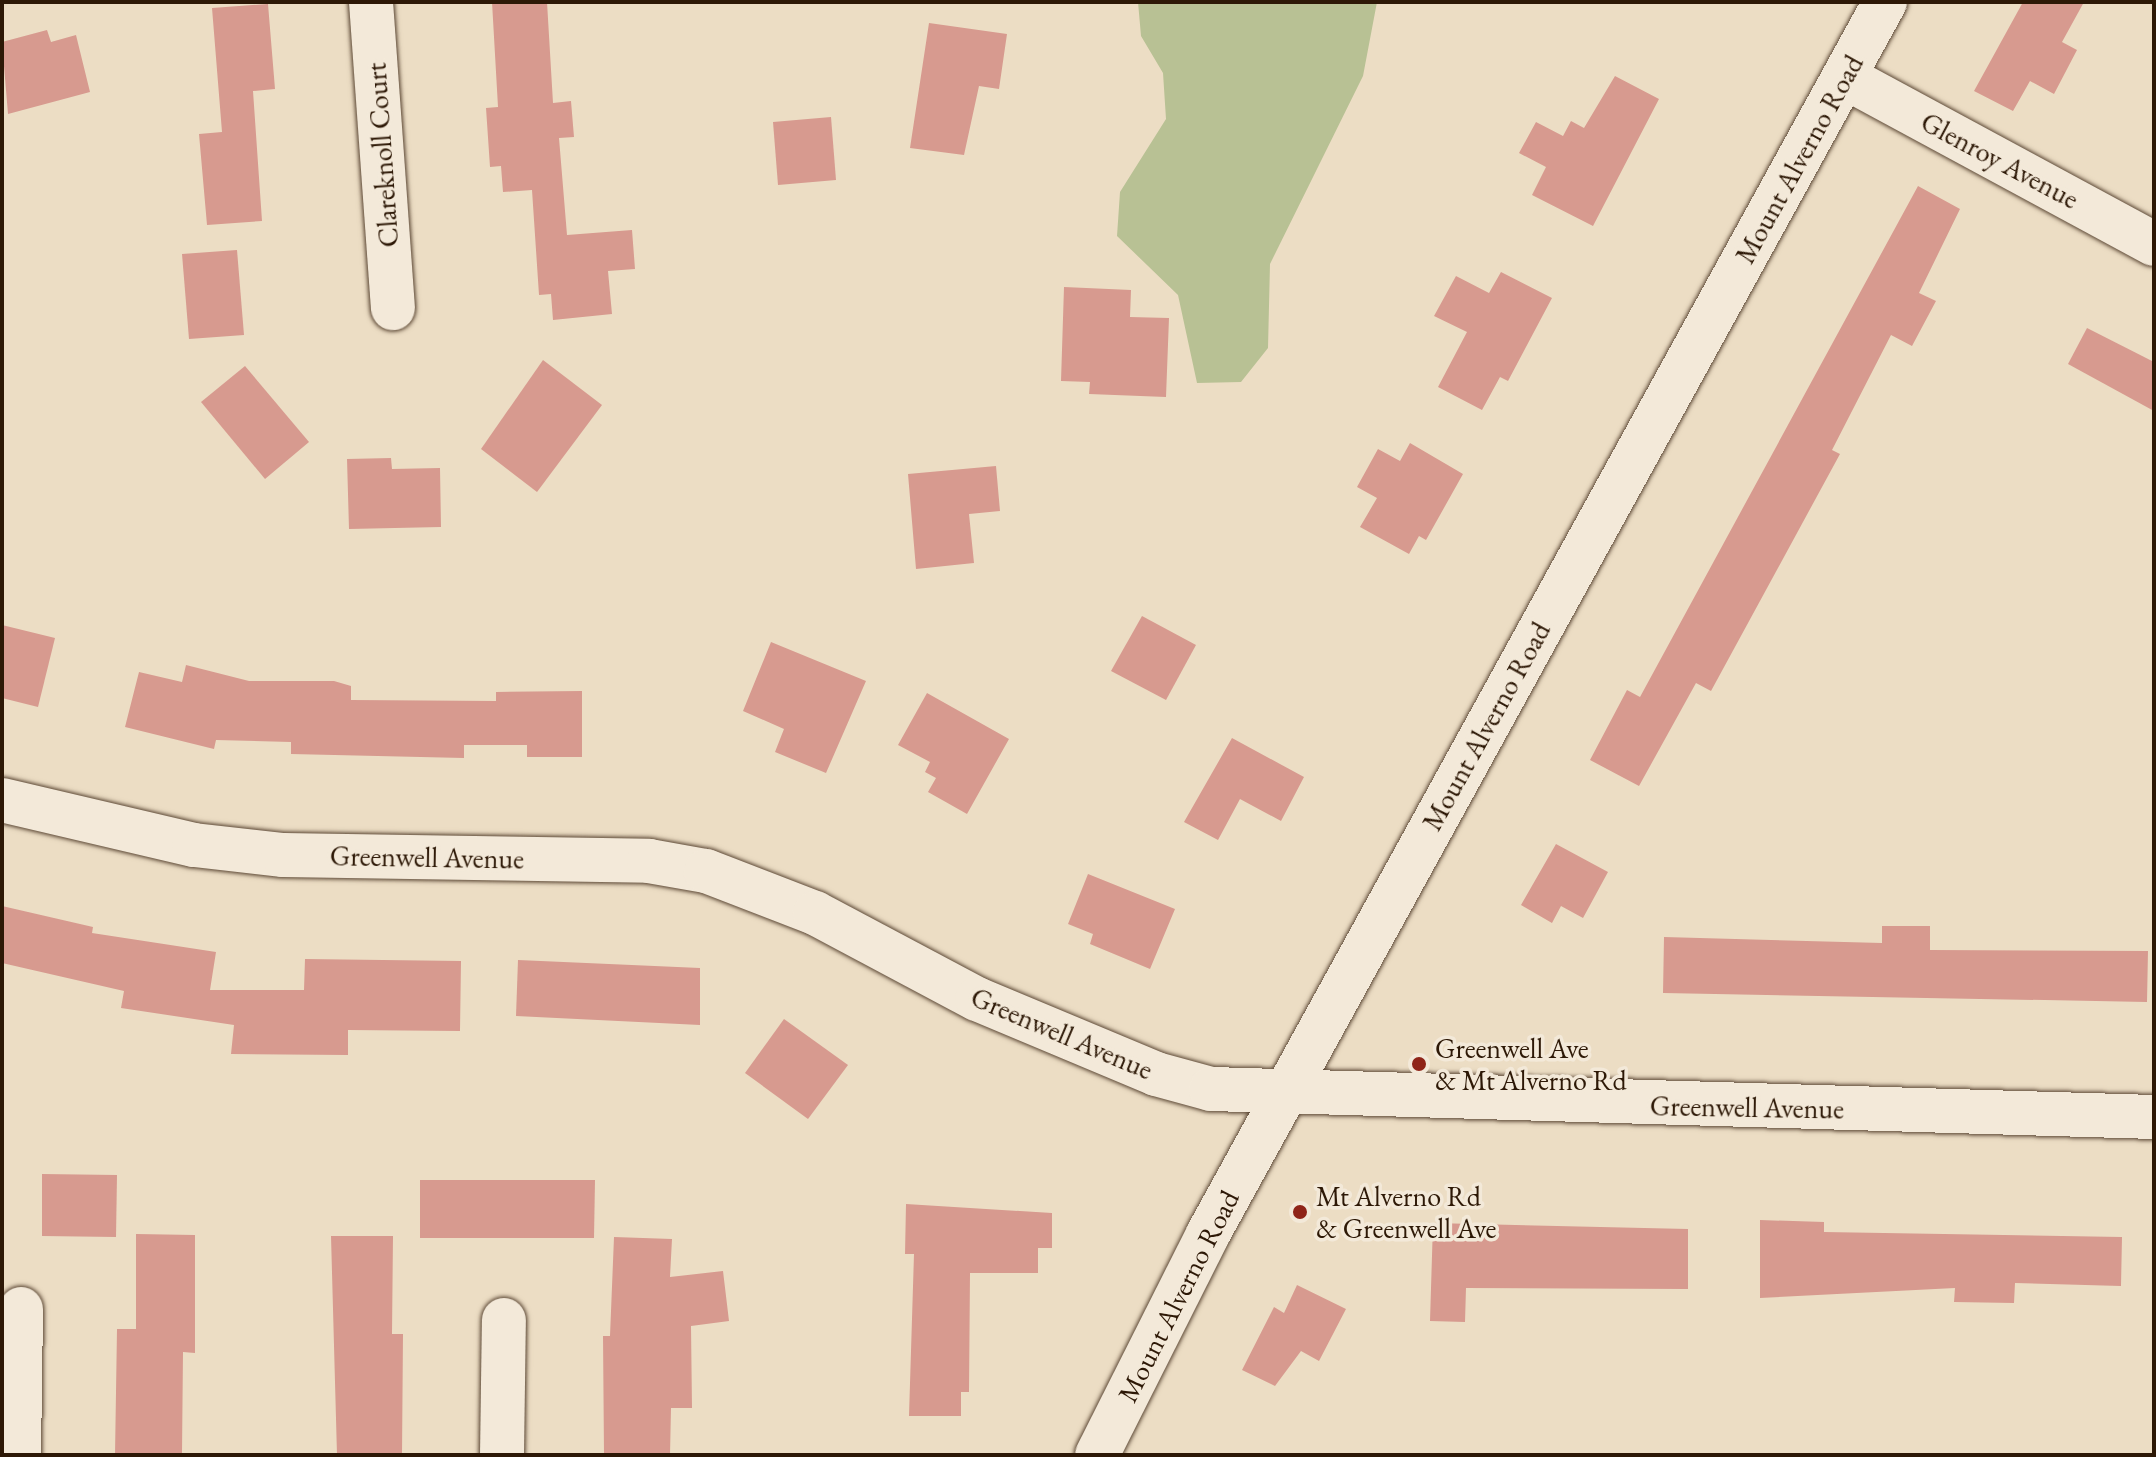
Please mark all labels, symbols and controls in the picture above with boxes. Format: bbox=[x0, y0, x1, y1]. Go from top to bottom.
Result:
street label: Mount Alverno Road bbox=[1728, 49, 1870, 269]
street label: Clareknoll Court bbox=[359, 62, 405, 248]
street label: Glenroy Avenue bbox=[1915, 104, 2085, 216]
street label: Mount Alverno Road bbox=[1415, 616, 1557, 836]
street label: Greenwell Avenue bbox=[330, 839, 524, 875]
street label: Greenwell Avenue bbox=[966, 980, 1158, 1086]
place label: Greenwell Ave & Mt Alverno Rd bbox=[1435, 1031, 1627, 1097]
marker: Greenwell Ave & Mt Alverno Rd bbox=[1410, 1055, 1428, 1073]
street label: Greenwell Avenue bbox=[1650, 1089, 1844, 1125]
place label: Mt Alverno Rd & Greenwell Ave bbox=[1316, 1179, 1497, 1245]
street label: Mount Alverno Road bbox=[1110, 1184, 1246, 1408]
marker: Mt Alverno Rd & Greenwell Ave bbox=[1291, 1203, 1309, 1221]

